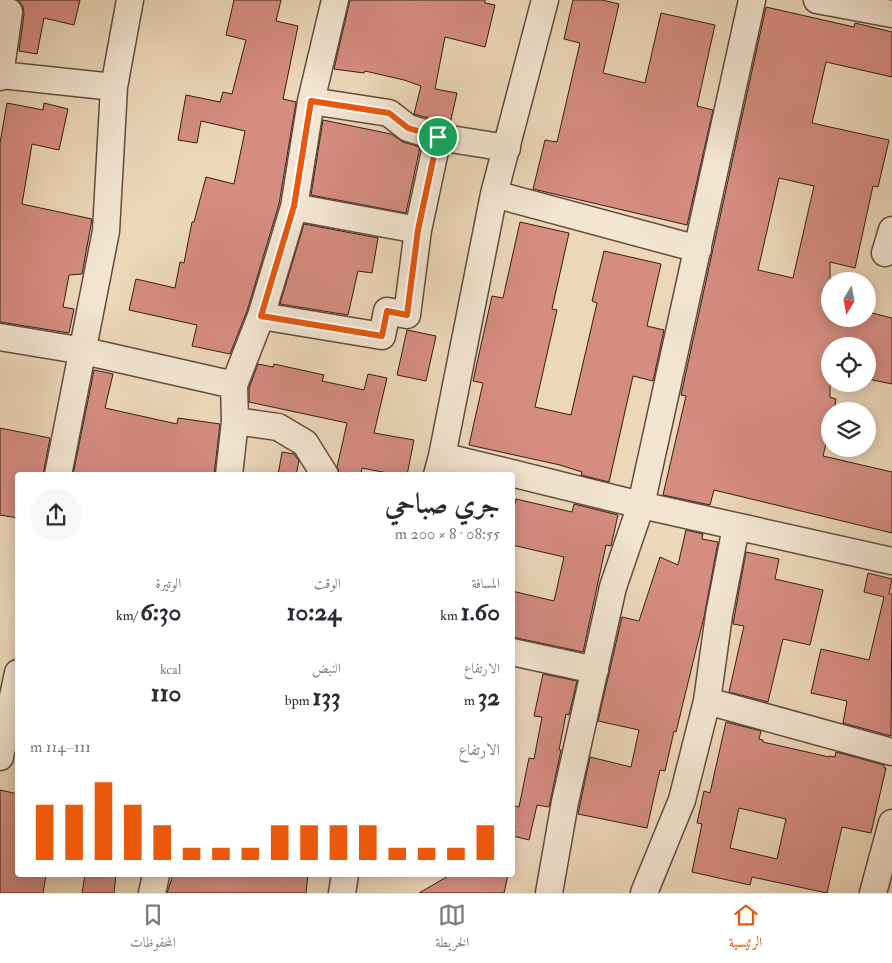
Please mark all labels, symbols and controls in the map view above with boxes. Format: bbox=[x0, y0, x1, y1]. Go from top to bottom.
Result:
pin bbox=[417, 116, 459, 158]
icon: arrive bbox=[424, 123, 452, 151]
north arrow bbox=[821, 272, 876, 328]
map controls bbox=[821, 272, 876, 457]
button: locate bbox=[821, 337, 876, 392]
button: layers bbox=[821, 402, 876, 457]
text: جري صباحي bbox=[385, 487, 500, 522]
button: share bbox=[30, 489, 82, 541]
text: 08:55 · 8 × 200 m bbox=[395, 524, 500, 544]
text: الوتيرة bbox=[156, 575, 181, 592]
text: الوقت bbox=[314, 575, 341, 592]
text: المسافة bbox=[471, 575, 500, 592]
text: 6:30 bbox=[140, 597, 181, 628]
text: 10:24 bbox=[287, 597, 341, 628]
text: 1.60 bbox=[461, 597, 500, 628]
text: /km bbox=[116, 607, 140, 624]
text: km bbox=[440, 607, 461, 624]
text: النبض bbox=[312, 660, 341, 677]
text: الارتفاع bbox=[464, 660, 500, 677]
text: kcal bbox=[160, 661, 181, 678]
text: 110 bbox=[151, 678, 181, 709]
text: 133 bbox=[313, 682, 341, 713]
text: 32 bbox=[478, 682, 500, 713]
text: bpm bbox=[285, 692, 313, 709]
text: m bbox=[464, 692, 478, 709]
text: 111–114 m bbox=[30, 737, 91, 757]
text: الارتفاع bbox=[458, 740, 500, 760]
tab: المحفوظات bbox=[130, 901, 176, 956]
tab: الخريطة bbox=[435, 901, 469, 956]
tab: الرئيسية bbox=[729, 901, 762, 956]

